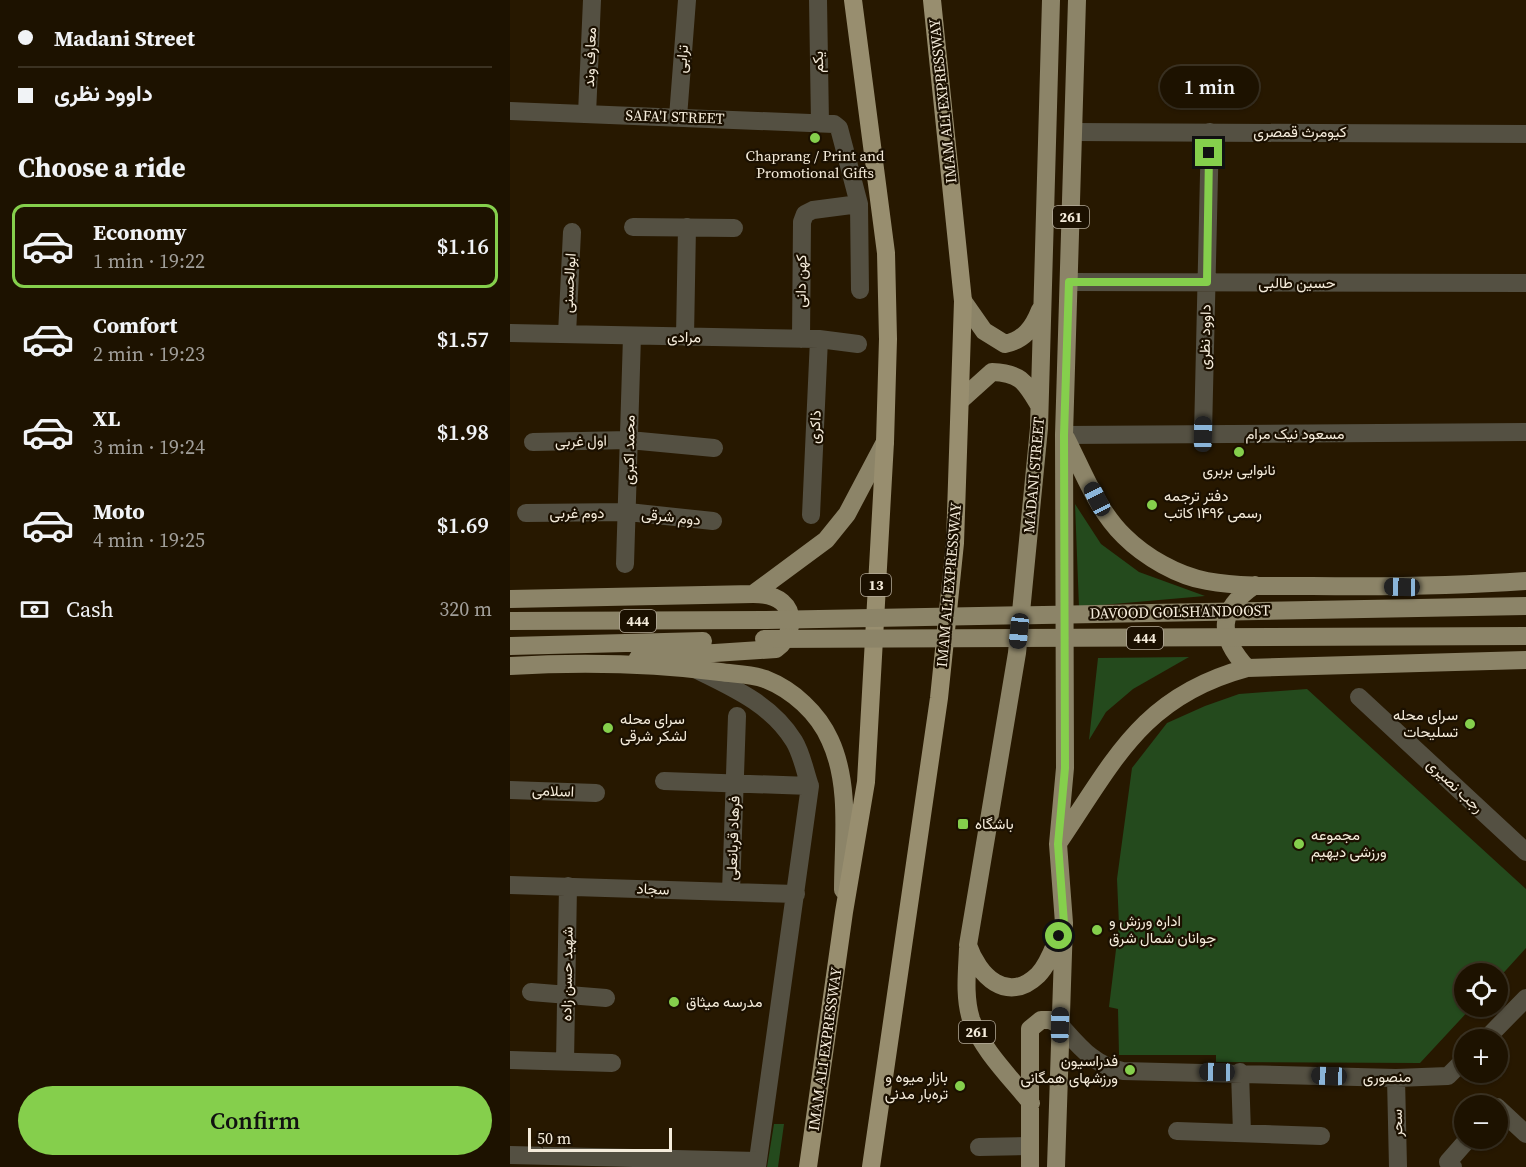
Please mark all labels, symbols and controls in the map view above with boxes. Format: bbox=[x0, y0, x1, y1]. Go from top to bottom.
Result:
street label: IMAM ALI EXPRESSWAY bbox=[923, 17, 962, 184]
text: Madani Street bbox=[54, 23, 195, 53]
street label: معارف وند bbox=[578, 27, 601, 87]
street label: ترابی bbox=[670, 44, 693, 74]
street label: یکم bbox=[807, 51, 828, 73]
callout: 1 min bbox=[1160, 66, 1258, 108]
text: 1 min bbox=[1184, 73, 1235, 101]
text: داوود نظری bbox=[54, 78, 153, 108]
street label: SAFA'I STREET bbox=[625, 104, 725, 129]
street label: کیومرث قمصری bbox=[1253, 121, 1347, 142]
marker: Chaprang / Print and Promotional Gifts bbox=[808, 131, 822, 145]
route end bbox=[1195, 139, 1222, 166]
place label: Chaprang / Print and Promotional Gifts bbox=[745, 145, 885, 183]
text: Choose a ride bbox=[18, 149, 186, 186]
road number: 261 bbox=[1053, 206, 1089, 228]
text: Economy bbox=[93, 217, 187, 247]
icon: car bbox=[21, 219, 75, 273]
text: $1.16 bbox=[437, 231, 489, 261]
text: 1 min · 19:22 bbox=[93, 247, 205, 275]
street label: ابوالحسنی bbox=[556, 252, 581, 314]
street label: کهن دانی bbox=[790, 254, 811, 308]
street label: حسین طالبی bbox=[1258, 272, 1336, 293]
street label: داوود نظری bbox=[1193, 304, 1216, 370]
text: Comfort bbox=[93, 310, 177, 340]
icon: car bbox=[21, 312, 75, 366]
text: $1.57 bbox=[437, 324, 489, 354]
street label: مرادی bbox=[667, 326, 701, 347]
text: 2 min · 19:23 bbox=[93, 340, 205, 368]
text: XL bbox=[93, 403, 120, 433]
icon: car bbox=[21, 405, 75, 459]
street label: ذاکری bbox=[803, 410, 826, 444]
street label: محمد اکبری bbox=[617, 415, 640, 485]
street label: MADANI STREET bbox=[1018, 416, 1049, 534]
car bbox=[1194, 416, 1212, 452]
text: $1.98 bbox=[437, 417, 489, 447]
street label: مسعود نیک مرام bbox=[1245, 423, 1345, 444]
street label: اول غربی bbox=[555, 430, 607, 451]
text: 3 min · 19:24 bbox=[93, 433, 205, 461]
marker: نانوایی بربری bbox=[1232, 445, 1246, 459]
place label: نانوایی بربری bbox=[1202, 459, 1276, 480]
car bbox=[1081, 479, 1113, 519]
place label: دفتر ترجمه رسمی ۱۴۹۶ کاتب bbox=[1164, 485, 1262, 523]
text: Moto bbox=[93, 496, 145, 526]
icon: car bbox=[21, 498, 75, 552]
marker: دفتر ترجمه رسمی ۱۴۹۶ کاتب bbox=[1145, 498, 1159, 512]
street label: IMAM ALI EXPRESSWAY bbox=[931, 501, 966, 668]
street label: دوم غربی bbox=[549, 502, 605, 523]
street label: دوم شرقی bbox=[640, 503, 702, 530]
text: $1.69 bbox=[437, 510, 489, 540]
text: 4 min · 19:25 bbox=[93, 526, 205, 554]
road number: 13 bbox=[861, 574, 891, 596]
car bbox=[1384, 578, 1420, 596]
icon: cash bbox=[18, 593, 51, 626]
text: Cash bbox=[66, 594, 114, 624]
text: 320 m bbox=[439, 595, 492, 623]
street label: DAVOOD GOLSHANDOOST bbox=[1090, 599, 1270, 624]
road number: 444 bbox=[620, 610, 656, 632]
car bbox=[1008, 612, 1030, 650]
road number: 444 bbox=[1127, 627, 1163, 649]
place label: سرای محله تسلیحات bbox=[1393, 704, 1458, 742]
place label: سرای محله لشکر شرقی bbox=[620, 708, 687, 746]
marker: سرای محله تسلیحات bbox=[1463, 717, 1477, 731]
marker: سرای محله لشکر شرقی bbox=[601, 721, 615, 735]
street label: رجب نصیری bbox=[1422, 754, 1488, 818]
street label: اسلامی bbox=[531, 779, 575, 802]
street label: فرهاد قربانعلی bbox=[721, 795, 744, 881]
place label: باشگاه bbox=[975, 813, 1014, 834]
marker: باشگاه bbox=[956, 817, 970, 831]
place label: مجموعه ورزشی دیهیم bbox=[1311, 824, 1387, 862]
marker: مجموعه ورزشی دیهیم bbox=[1292, 837, 1306, 851]
street label: سجاد bbox=[636, 877, 670, 900]
place label: اداره ورزش و جوانان شمال شرق bbox=[1109, 910, 1216, 948]
route start bbox=[1045, 922, 1072, 949]
marker: اداره ورزش و جوانان شمال شرق bbox=[1090, 923, 1104, 937]
street label: شهید حسن زاده bbox=[555, 926, 578, 1022]
map controls bbox=[1454, 963, 1508, 1149]
button: locate bbox=[1454, 963, 1508, 1017]
street label: IMAM ALI EXPRESSWAY bbox=[803, 965, 846, 1132]
place label: مدرسه میثاق bbox=[686, 991, 763, 1012]
marker: مدرسه میثاق bbox=[667, 995, 681, 1009]
car bbox=[1051, 1007, 1069, 1043]
road number: 261 bbox=[959, 1021, 995, 1043]
button: + bbox=[1454, 1029, 1508, 1083]
place label: فدراسیون ورزشهای همگانی bbox=[1021, 1050, 1118, 1088]
marker: فدراسیون ورزشهای همگانی bbox=[1123, 1063, 1137, 1077]
car bbox=[1199, 1063, 1235, 1081]
place label: بازار میوه و تره‌بار مدنی bbox=[885, 1066, 948, 1104]
car bbox=[1311, 1066, 1347, 1086]
street label: منصوری bbox=[1363, 1066, 1411, 1087]
marker: بازار میوه و تره‌بار مدنی bbox=[953, 1079, 967, 1093]
button: Confirm bbox=[18, 1086, 492, 1155]
button: − bbox=[1454, 1095, 1508, 1149]
street label: سحر bbox=[1386, 1109, 1407, 1138]
scale bar bbox=[528, 1125, 672, 1152]
text: 50 m bbox=[537, 1127, 571, 1149]

